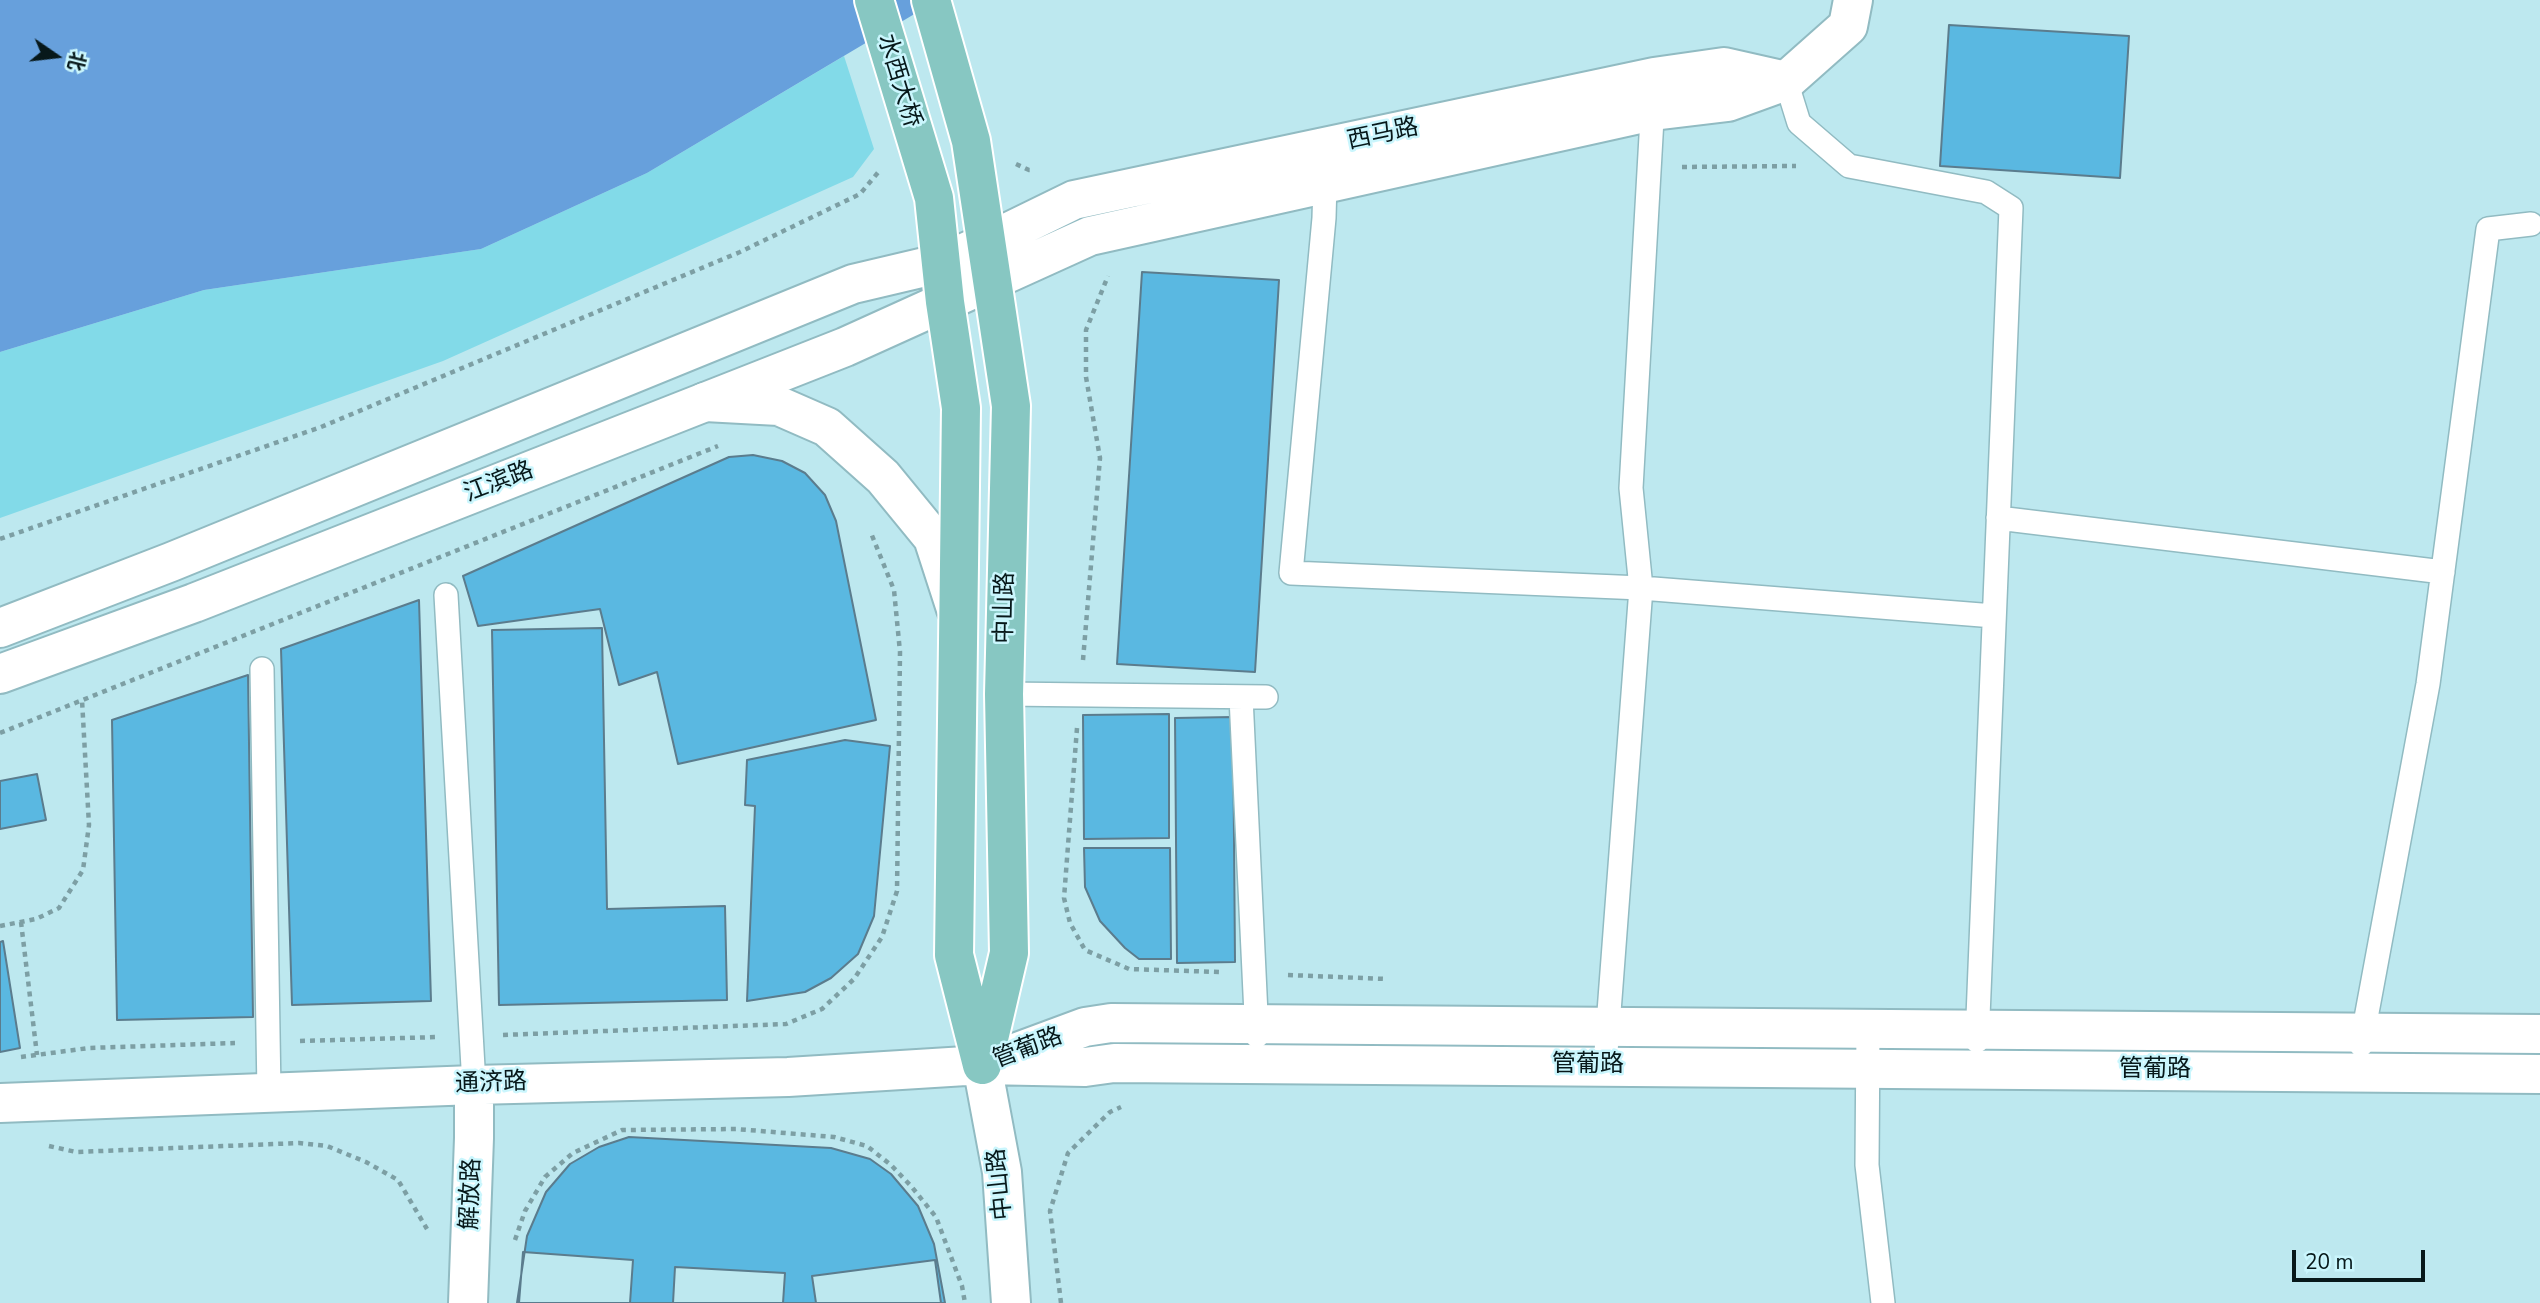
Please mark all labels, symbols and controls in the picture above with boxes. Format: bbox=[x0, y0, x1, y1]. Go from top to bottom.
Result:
north arrow bbox=[21, 21, 91, 91]
street label: 水西大桥 bbox=[870, 31, 926, 131]
text: 北 bbox=[61, 49, 91, 73]
street label: 西马路 bbox=[1345, 113, 1421, 157]
street label: 江滨路 bbox=[460, 457, 538, 509]
street label: 中山路 bbox=[991, 572, 1021, 644]
street label: 管葡路 bbox=[989, 1023, 1067, 1075]
street label: 管葡路 bbox=[1552, 1051, 1624, 1079]
street label: 管葡路 bbox=[2119, 1056, 2191, 1084]
street label: 通济路 bbox=[455, 1068, 527, 1100]
street label: 中山路 bbox=[983, 1147, 1019, 1221]
street label: 解放路 bbox=[456, 1158, 488, 1230]
scale bar bbox=[2295, 1236, 2428, 1280]
text: 20 m bbox=[2305, 1248, 2354, 1276]

